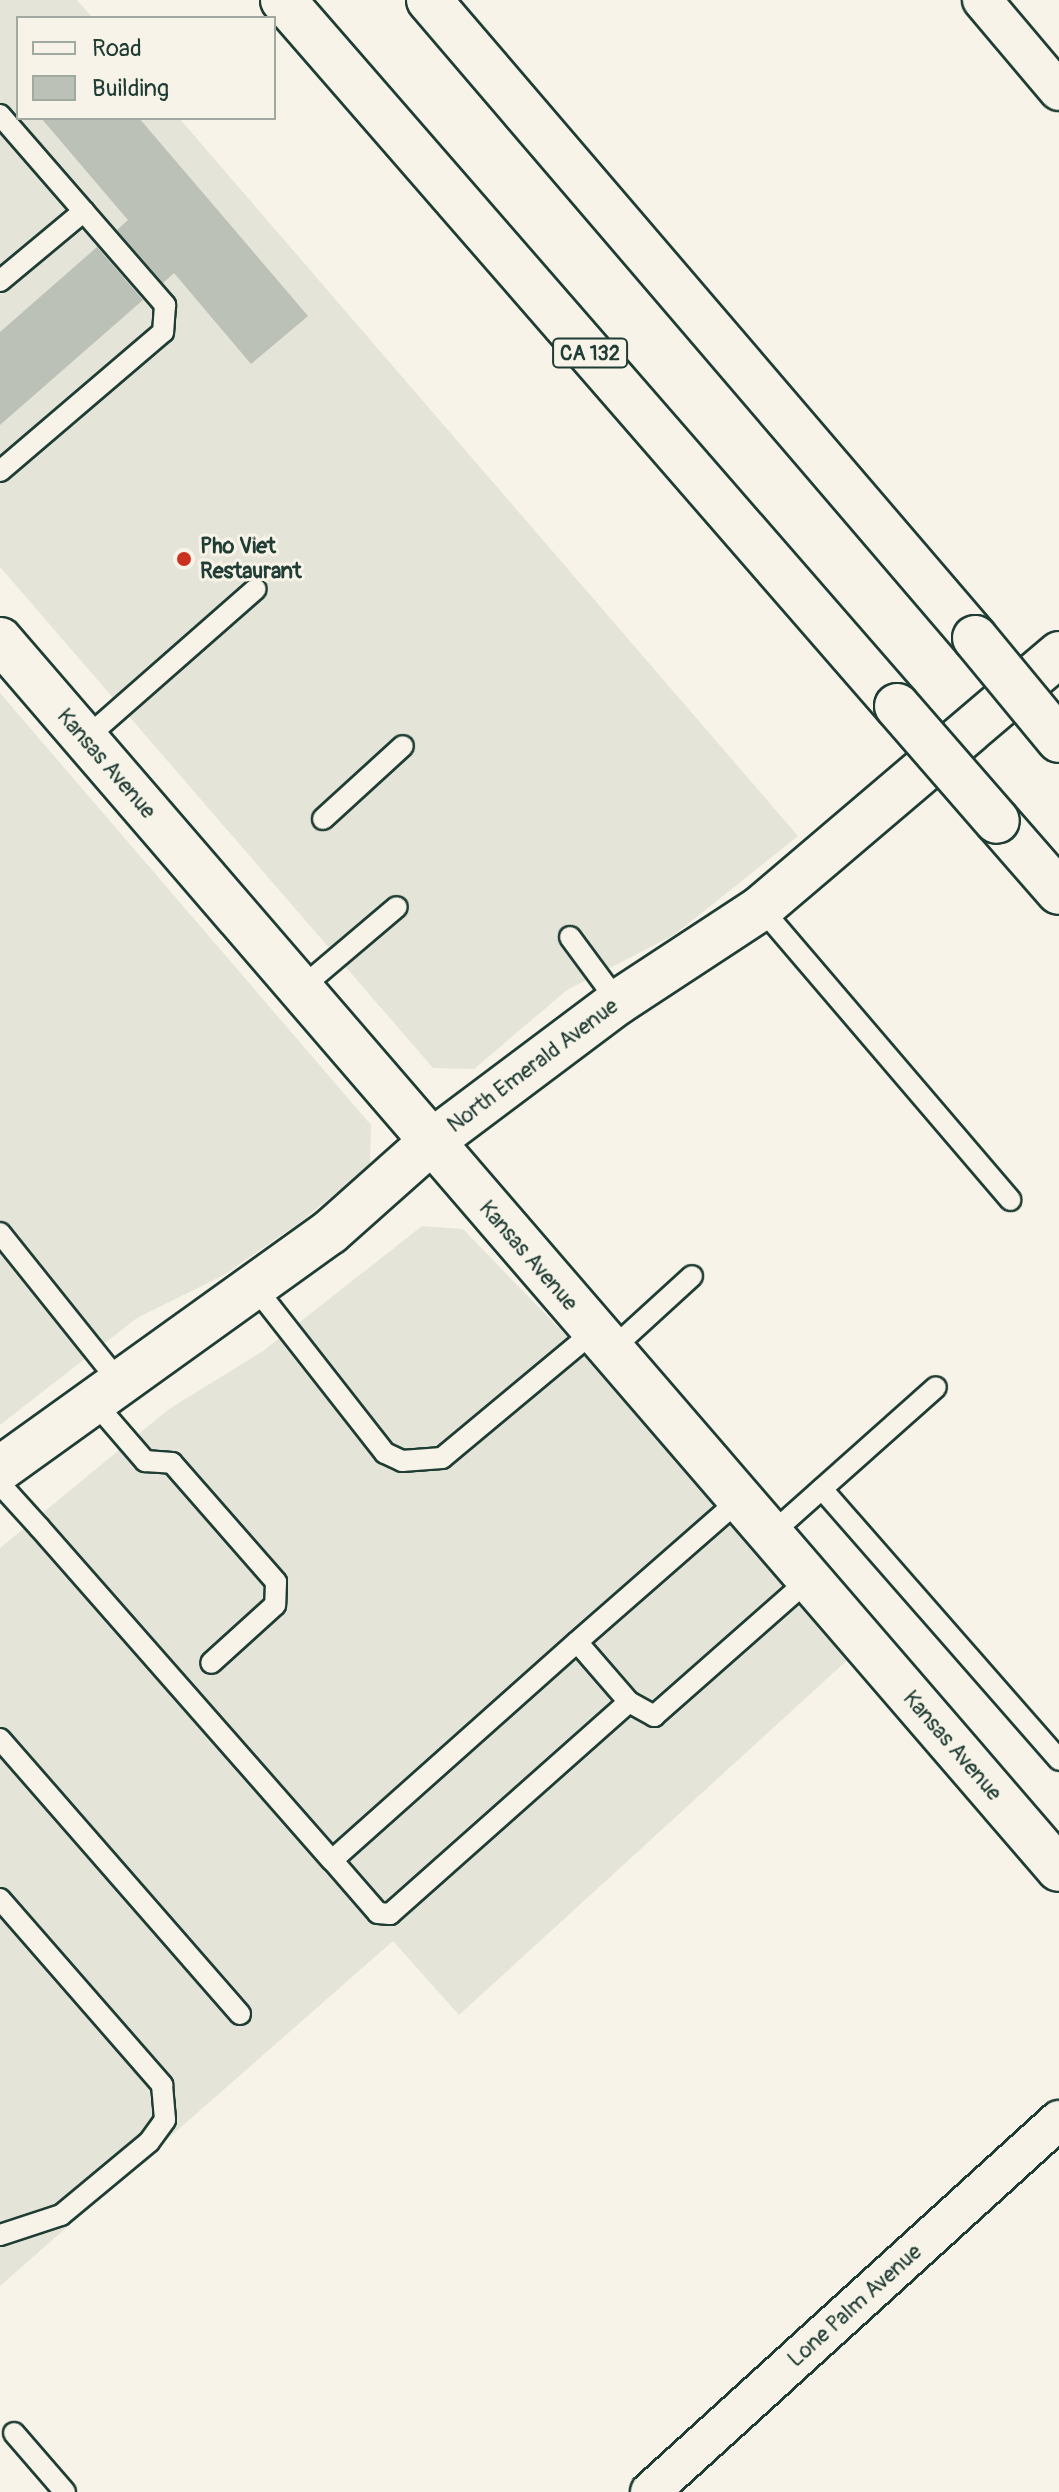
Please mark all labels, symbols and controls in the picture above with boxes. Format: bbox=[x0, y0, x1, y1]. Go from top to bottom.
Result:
legend bbox=[16, 16, 276, 120]
text: Road bbox=[92, 34, 142, 63]
text: Building bbox=[92, 74, 169, 103]
road number: CA 132 bbox=[552, 337, 628, 369]
place label: Pho Viet Restaurant bbox=[200, 533, 302, 584]
marker: Pho Viet Restaurant bbox=[175, 550, 193, 568]
street label: Kansas Avenue bbox=[51, 704, 161, 824]
street label: North Emerald Avenue bbox=[442, 993, 624, 1139]
street label: Kansas Avenue bbox=[473, 1196, 583, 1316]
street label: Kansas Avenue bbox=[897, 1686, 1007, 1806]
street label: Lone Palm Avenue bbox=[783, 2239, 927, 2373]

